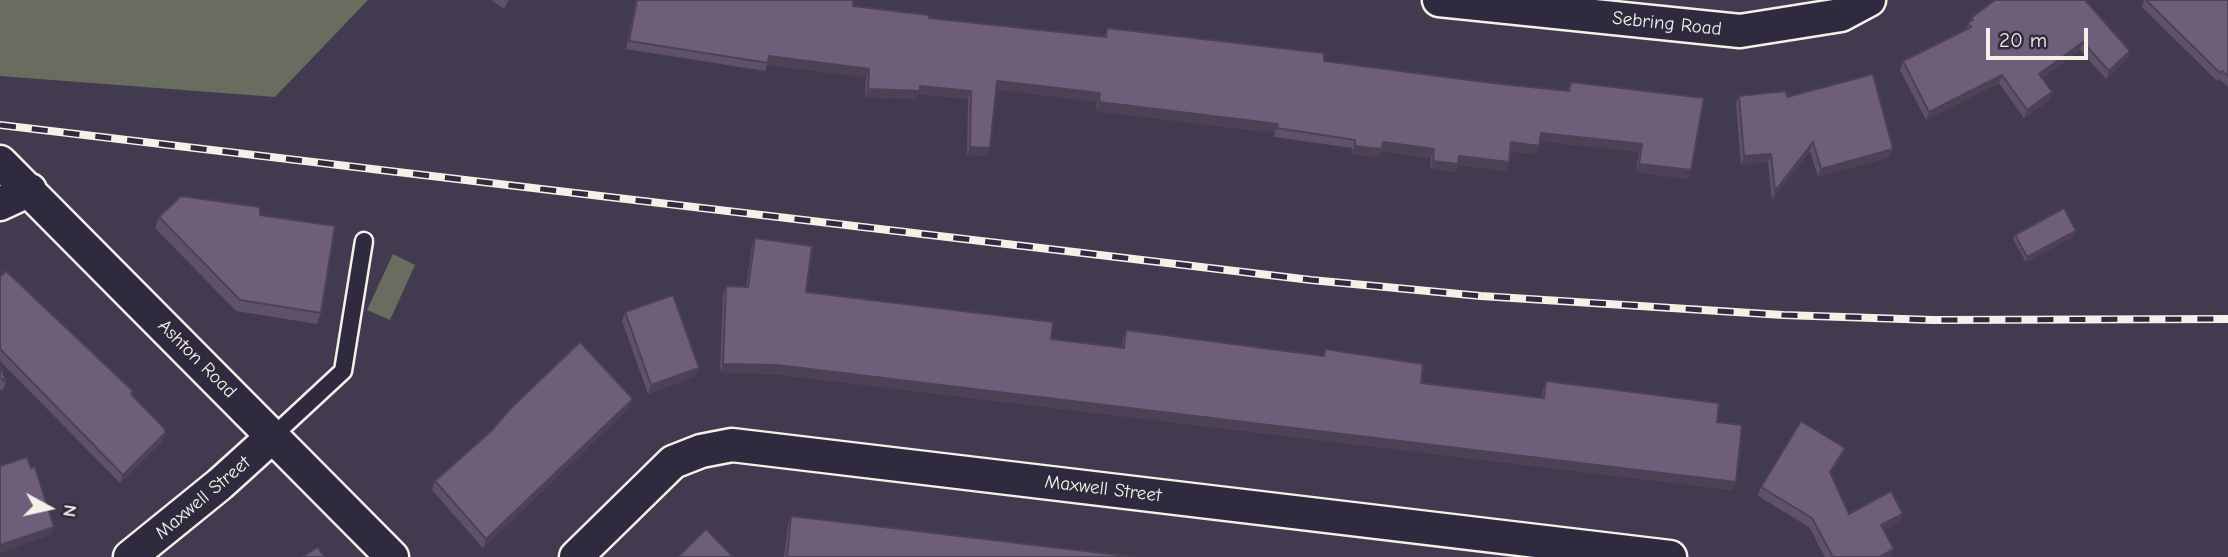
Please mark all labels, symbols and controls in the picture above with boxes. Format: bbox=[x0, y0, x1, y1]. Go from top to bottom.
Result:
street label: Sebring Road bbox=[1611, 7, 1723, 41]
scale bar bbox=[1990, 14, 2092, 58]
text: 20 m bbox=[1999, 28, 2047, 52]
street label: Ashton Road bbox=[153, 315, 241, 403]
street label: Maxwell Street bbox=[151, 452, 255, 544]
street label: Maxwell Street bbox=[1043, 471, 1163, 507]
north arrow bbox=[14, 473, 84, 543]
text: N bbox=[58, 503, 82, 519]

